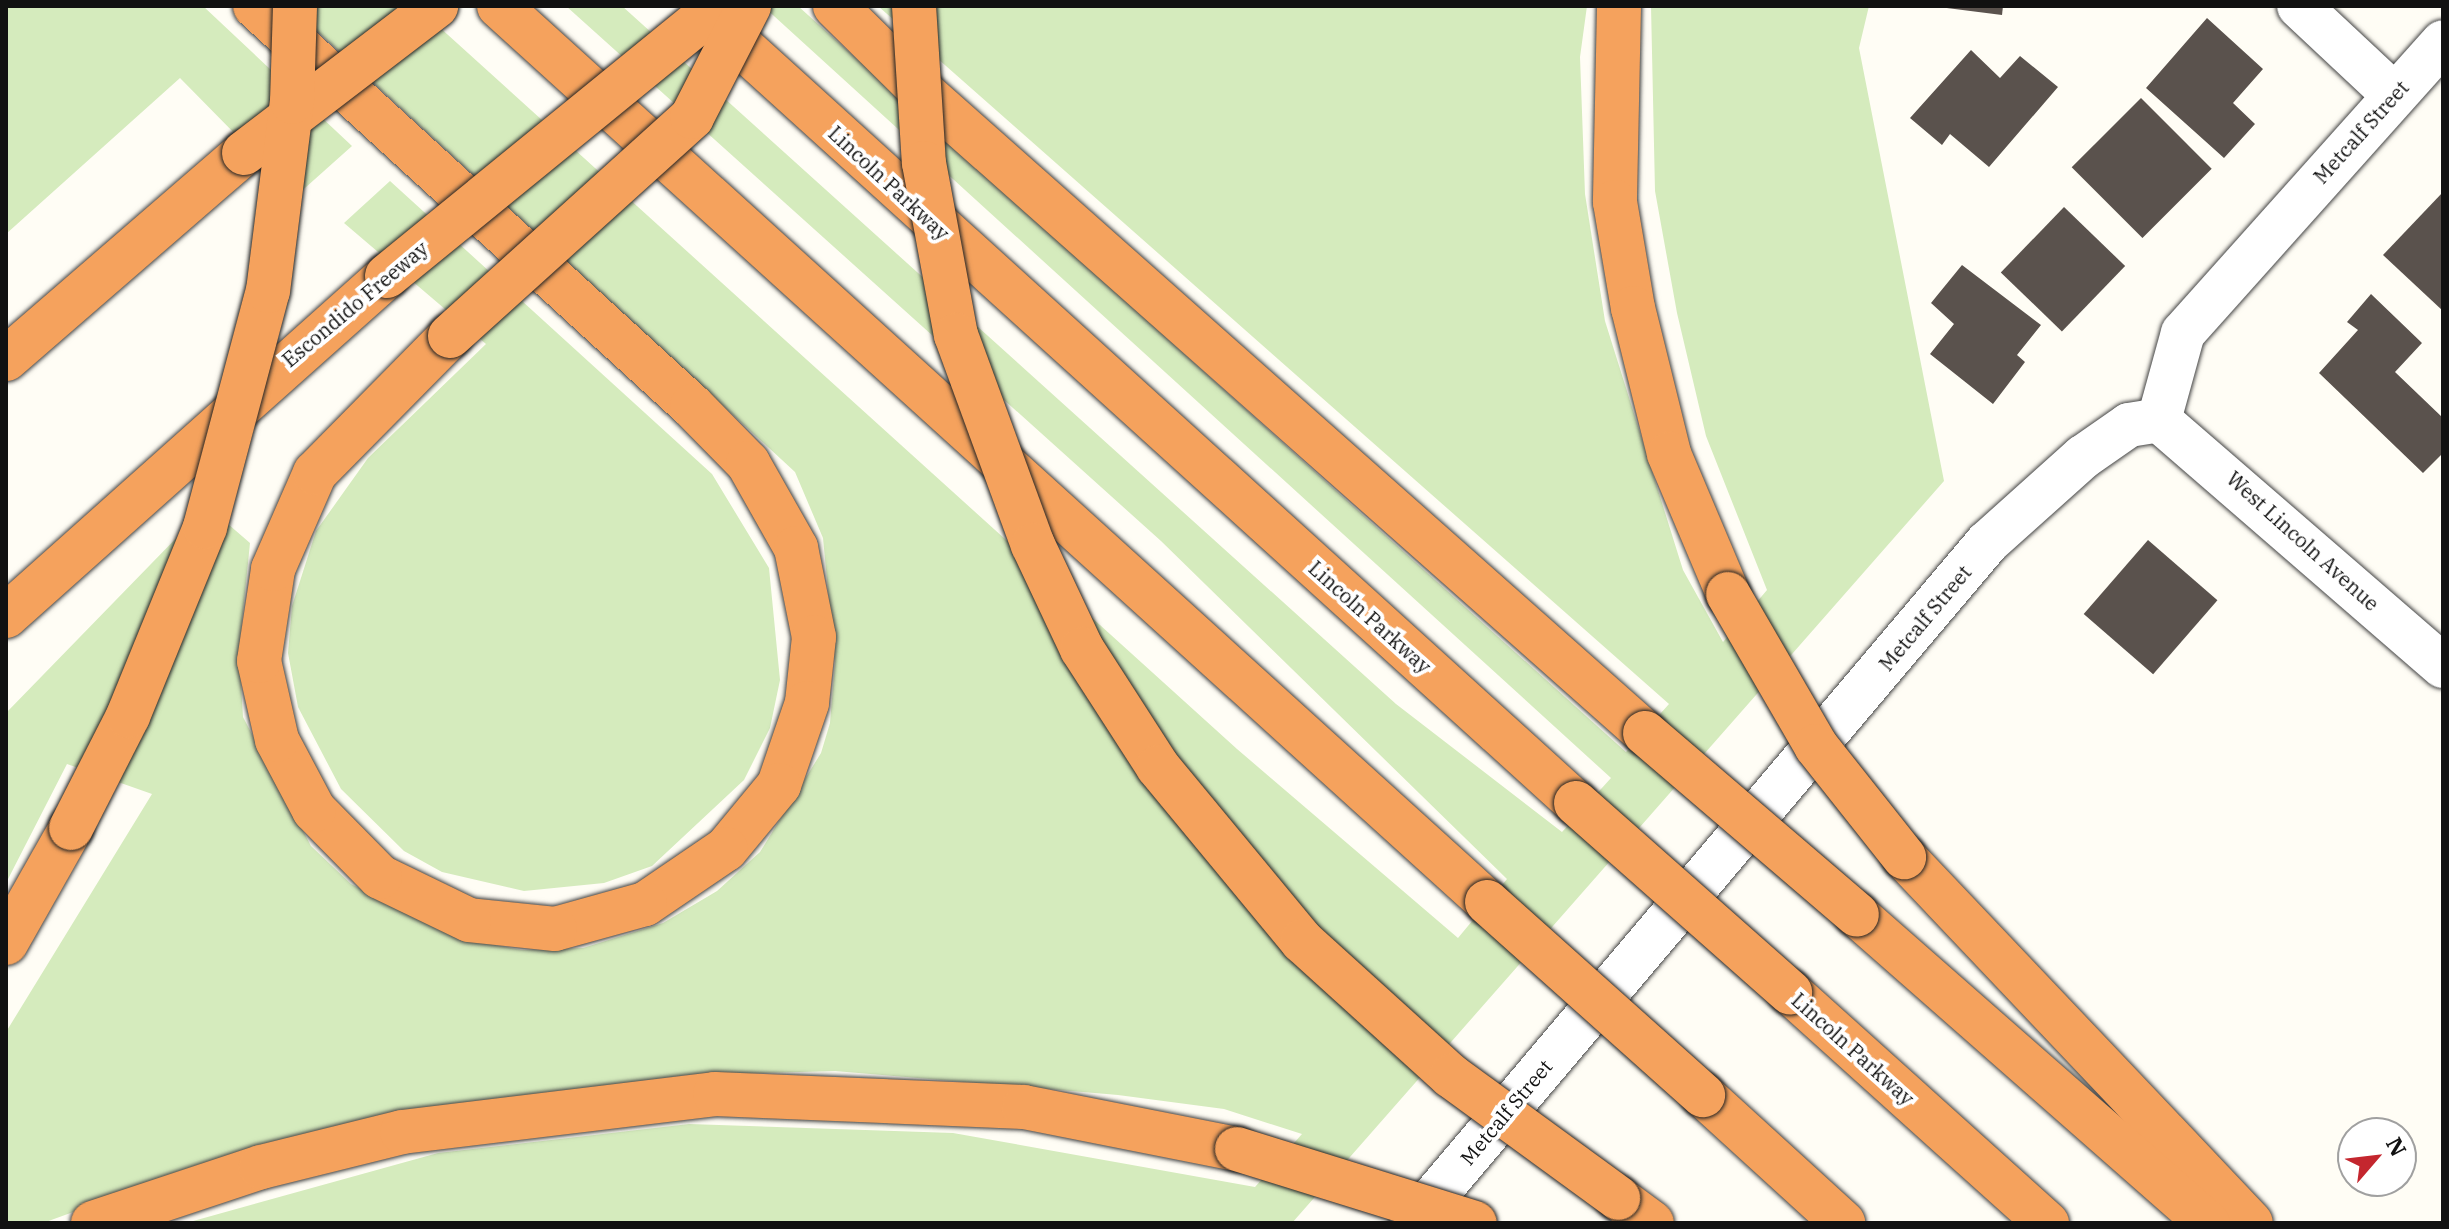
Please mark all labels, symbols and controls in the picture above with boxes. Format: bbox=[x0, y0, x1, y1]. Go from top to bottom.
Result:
street label: Metcalf Street bbox=[2309, 76, 2413, 188]
street label: Lincoln Parkway bbox=[824, 121, 954, 245]
street label: Escondido Freeway bbox=[277, 236, 433, 372]
street label: West Lincoln Avenue bbox=[2222, 466, 2384, 616]
street label: Lincoln Parkway bbox=[1304, 556, 1436, 678]
street label: Metcalf Street bbox=[1874, 560, 1976, 676]
street label: Lincoln Parkway bbox=[1787, 988, 1919, 1110]
street label: Metcalf Street bbox=[1455, 1054, 1557, 1170]
north arrow bbox=[2337, 1117, 2417, 1197]
text: N bbox=[2380, 1132, 2414, 1161]

